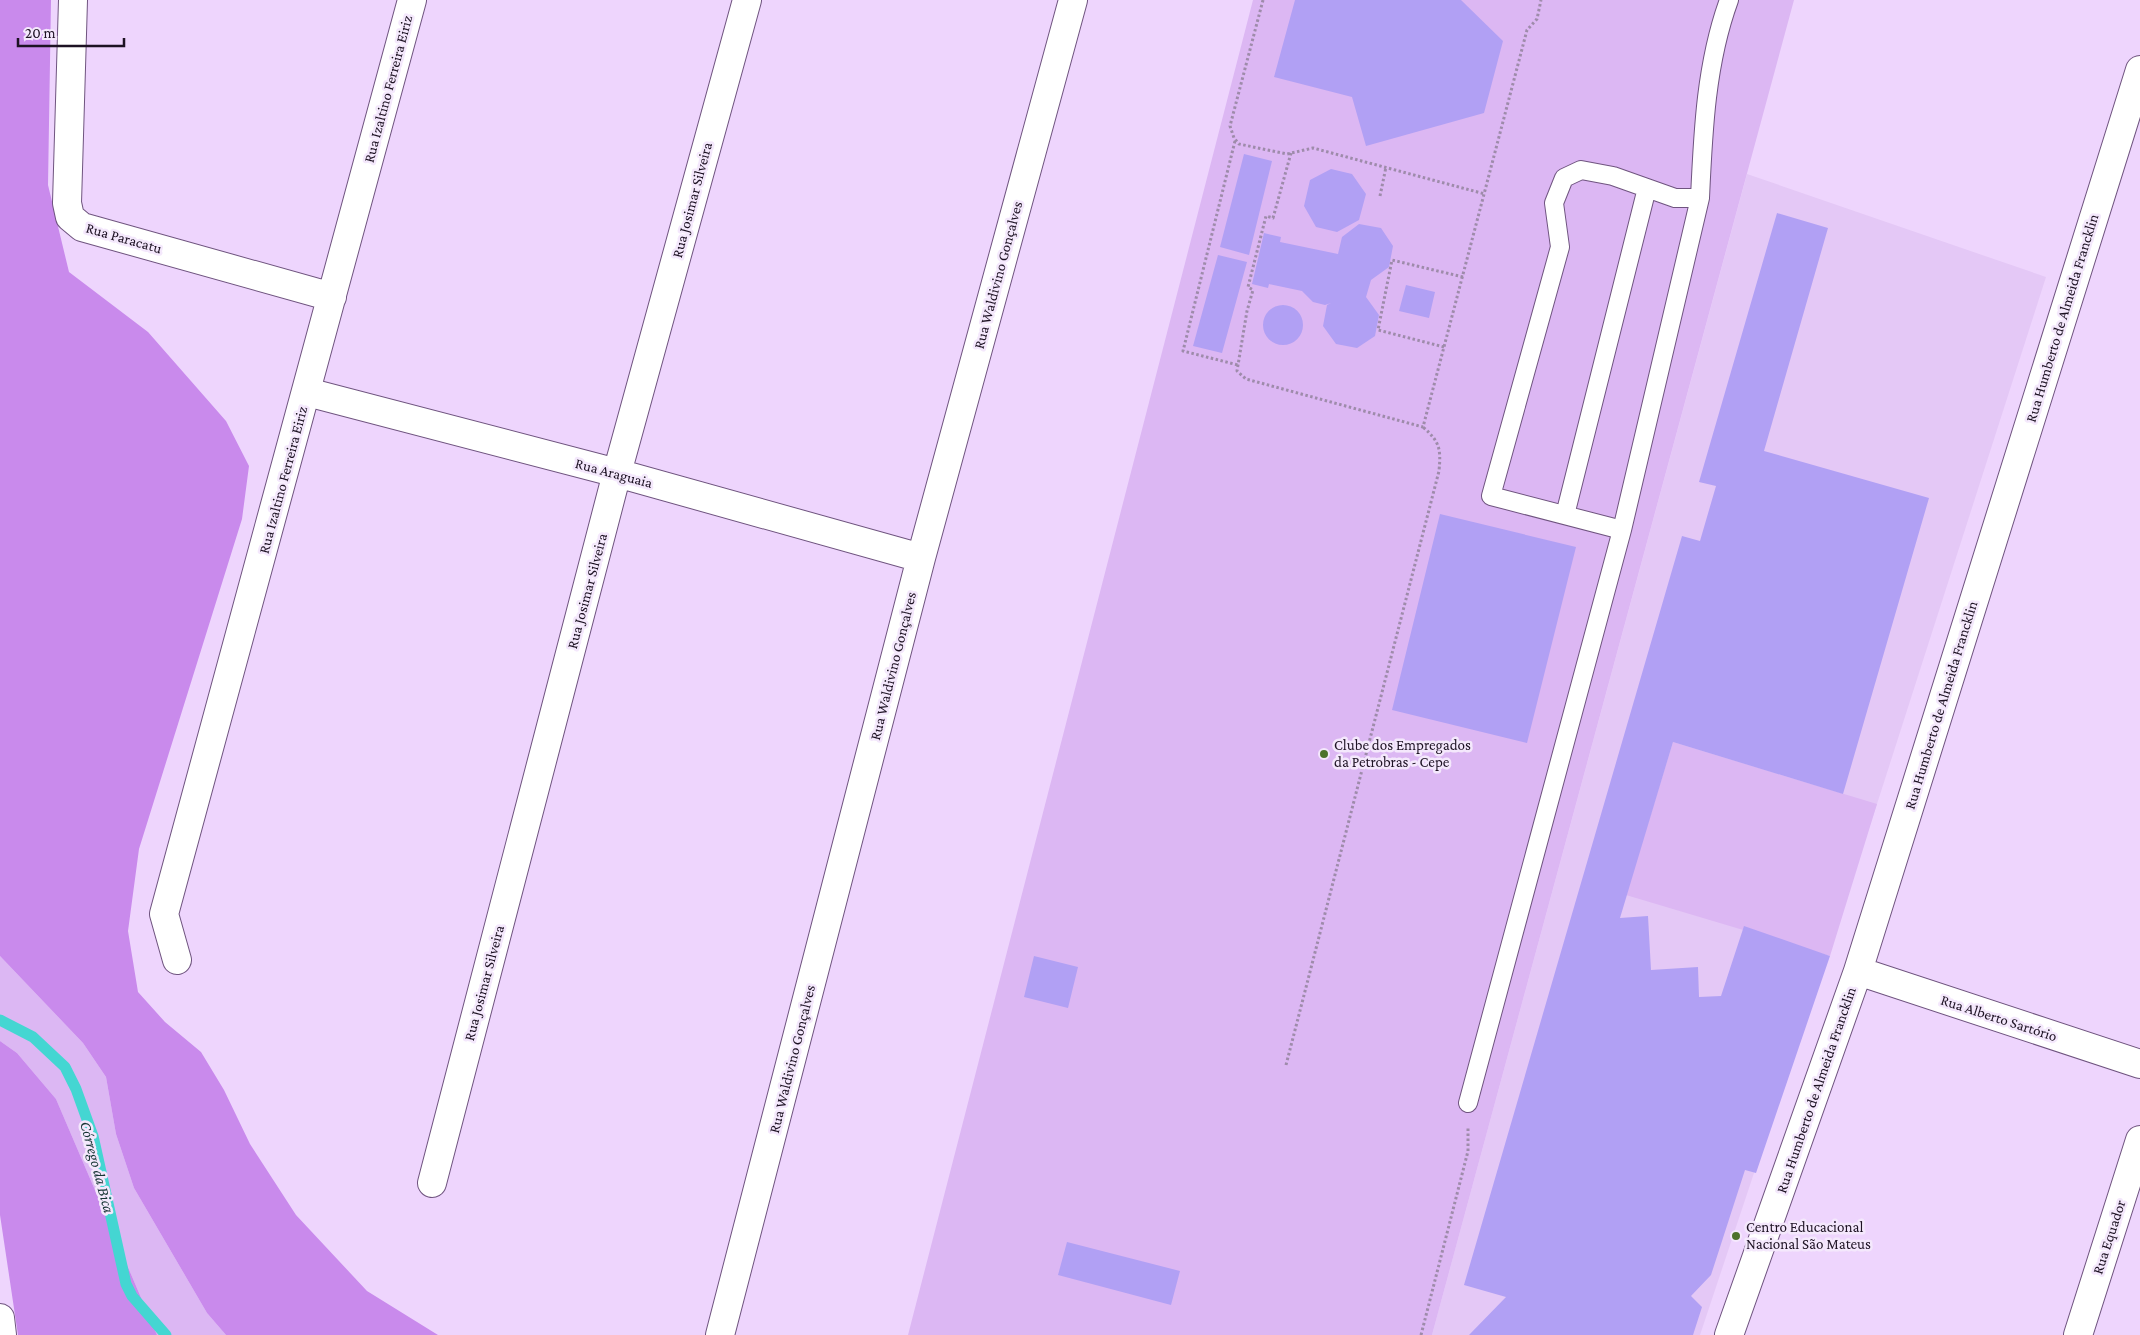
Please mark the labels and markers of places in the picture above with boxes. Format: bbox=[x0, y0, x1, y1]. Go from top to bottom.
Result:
place label: Clube dos Empregados da Petrobras - Cepe bbox=[1334, 737, 1471, 771]
marker: Clube dos Empregados da Petrobras - Cepe bbox=[1318, 748, 1330, 760]
place label: Centro Educacional Nacional São Mateus bbox=[1746, 1219, 1871, 1252]
marker: Centro Educacional Nacional São Mateus bbox=[1730, 1230, 1742, 1242]

